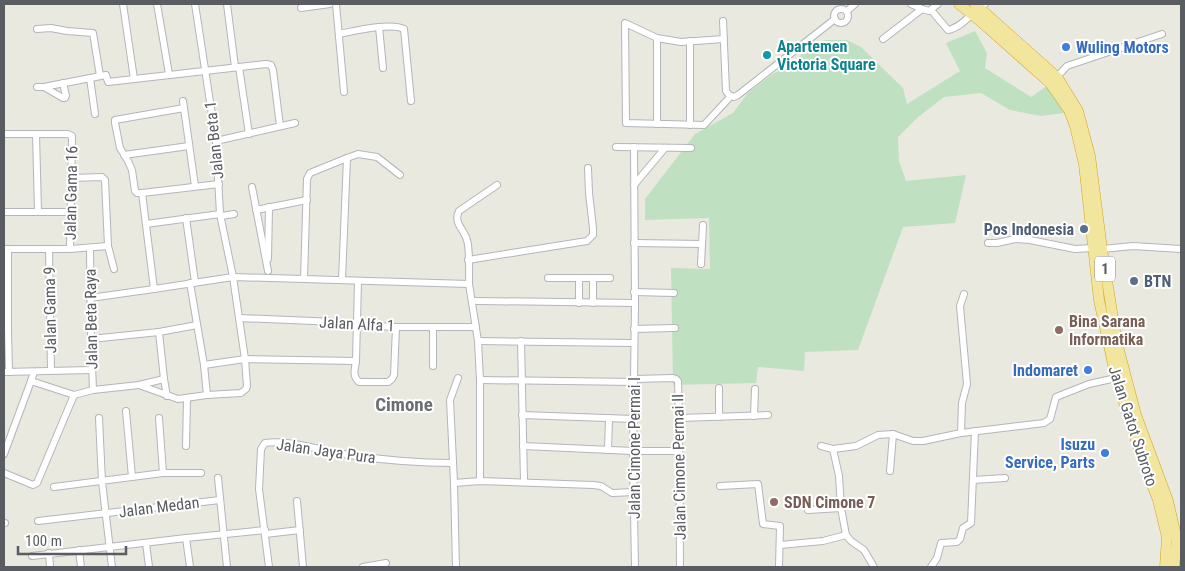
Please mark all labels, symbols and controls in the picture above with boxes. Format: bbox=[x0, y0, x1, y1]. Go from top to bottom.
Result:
place label: Apartemen Victoria Square bbox=[777, 37, 876, 74]
place label: Wuling Motors bbox=[1076, 38, 1169, 57]
marker: Wuling Motors bbox=[1060, 41, 1072, 53]
marker: Apartemen Victoria Square bbox=[761, 49, 773, 61]
street label: Jalan Beta 1 bbox=[200, 100, 228, 180]
street label: Jalan Gama 16 bbox=[61, 146, 81, 240]
place label: Pos Indonesia bbox=[984, 220, 1074, 239]
marker: Pos Indonesia bbox=[1078, 223, 1090, 235]
road number: 1 bbox=[1095, 256, 1115, 282]
street label: Jalan Gama 9 bbox=[40, 267, 60, 353]
street label: Jalan Beta Raya bbox=[81, 268, 101, 370]
place label: BTN bbox=[1144, 272, 1171, 291]
marker: BTN bbox=[1128, 275, 1140, 287]
place label: Bina Sarana Informatika bbox=[1069, 312, 1146, 349]
street label: Jalan Alfa 1 bbox=[319, 313, 395, 335]
marker: Bina Sarana Informatika bbox=[1053, 324, 1065, 336]
place label: Indomaret bbox=[1013, 361, 1078, 380]
street label: Jalan Gatot Subroto bbox=[1105, 363, 1161, 489]
marker: Indomaret bbox=[1082, 364, 1094, 376]
street label: Jalan Cimone Permai I bbox=[625, 377, 644, 519]
district label: Cimone bbox=[375, 393, 433, 416]
street label: Jalan Cimone Permai II bbox=[668, 394, 690, 540]
street label: Jalan Jaya Pura bbox=[275, 435, 377, 467]
place label: Isuzu Service, Parts bbox=[1005, 435, 1095, 472]
marker: Isuzu Service, Parts bbox=[1099, 447, 1111, 459]
street label: Jalan Medan bbox=[118, 493, 200, 521]
place label: SDN Cimone 7 bbox=[784, 493, 875, 512]
marker: SDN Cimone 7 bbox=[768, 496, 780, 508]
scale bar bbox=[18, 524, 125, 556]
text: 100 m bbox=[25, 532, 62, 550]

